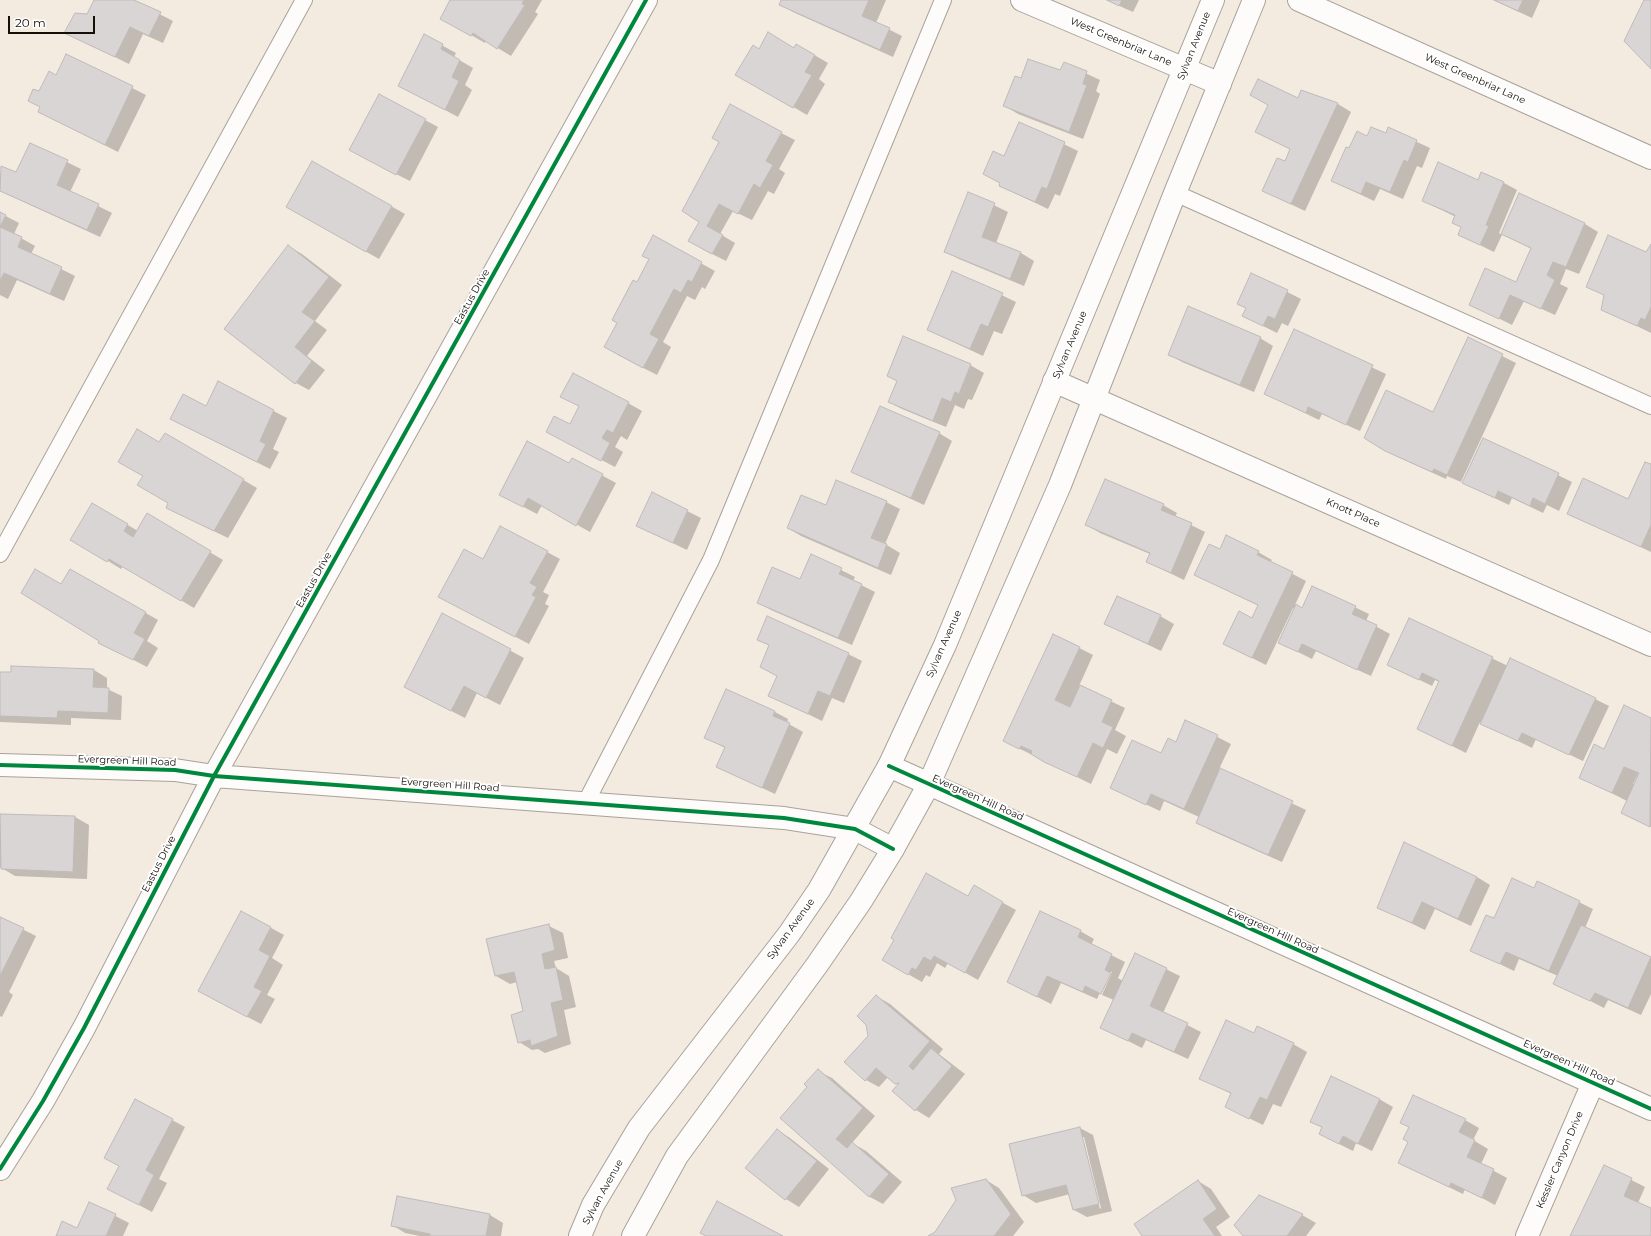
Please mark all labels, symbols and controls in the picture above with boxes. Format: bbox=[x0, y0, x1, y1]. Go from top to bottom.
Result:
scale bar bbox=[10, 8, 97, 34]
street label: Sylvan Avenue bbox=[1175, 10, 1213, 82]
text: 20 m bbox=[15, 15, 46, 30]
street label: West Greenbriar Lane bbox=[1068, 15, 1174, 69]
street label: West Greenbriar Lane bbox=[1423, 51, 1527, 107]
street label: Eastus Drive bbox=[452, 267, 492, 327]
street label: Sylvan Avenue bbox=[1050, 309, 1090, 381]
street label: Knott Place bbox=[1324, 496, 1382, 530]
street label: Eastus Drive bbox=[294, 550, 334, 610]
street label: Sylvan Avenue bbox=[924, 608, 964, 680]
street label: Evergreen Hill Road bbox=[77, 753, 177, 769]
street label: Evergreen Hill Road bbox=[930, 772, 1026, 824]
street label: Evergreen Hill Road bbox=[400, 776, 500, 794]
street label: Eastus Drive bbox=[140, 834, 178, 894]
street label: Sylvan Avenue bbox=[765, 896, 817, 962]
street label: Evergreen Hill Road bbox=[1225, 905, 1321, 957]
street label: Evergreen Hill Road bbox=[1521, 1037, 1617, 1089]
street label: Kessler Canyon Drive bbox=[1534, 1110, 1586, 1210]
street label: Sylvan Avenue bbox=[580, 1157, 626, 1227]

